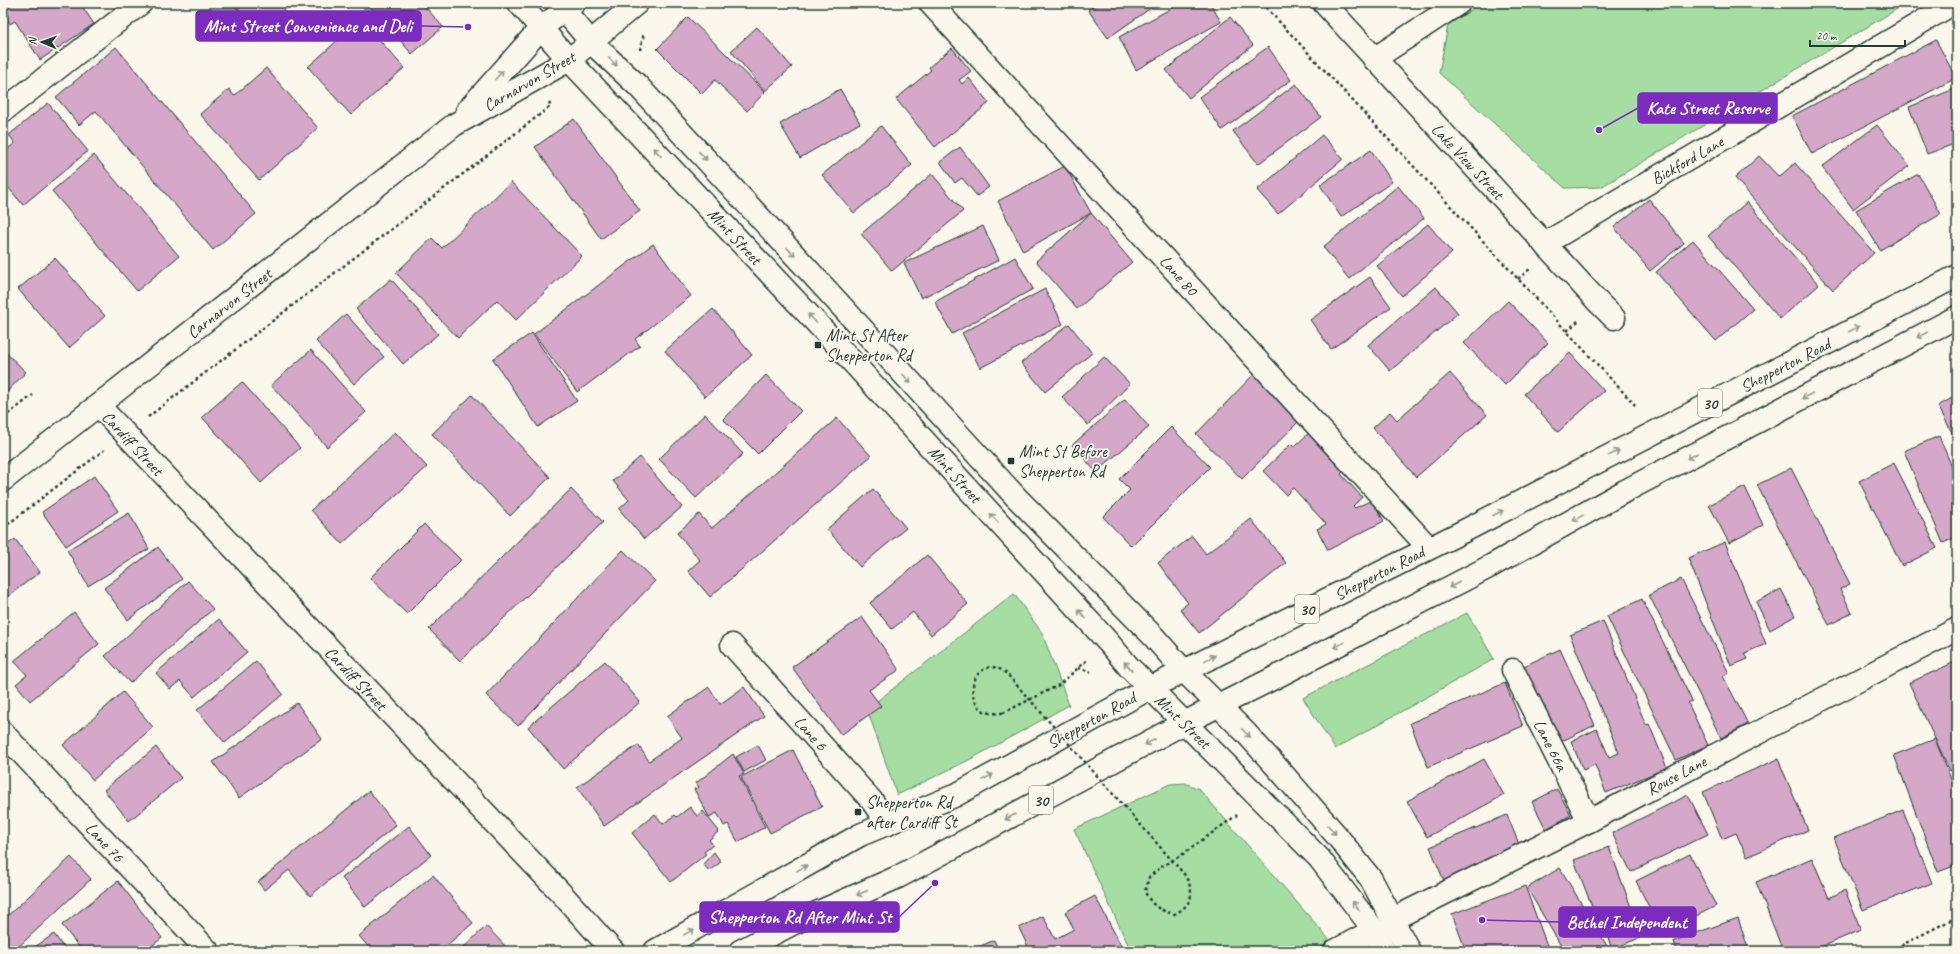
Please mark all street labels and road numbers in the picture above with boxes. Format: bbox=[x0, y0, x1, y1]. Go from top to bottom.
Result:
street label: Carnarvon Street bbox=[480, 46, 581, 116]
street label: Lake View Street bbox=[1427, 119, 1510, 206]
street label: Bickford Lane bbox=[1647, 131, 1728, 189]
street label: Mint Street bbox=[703, 204, 768, 271]
street label: Lane 80 bbox=[1155, 251, 1203, 301]
street label: Carnarvon Street bbox=[183, 262, 278, 343]
street label: Shepperton Road bbox=[1737, 333, 1836, 397]
road number: 30 bbox=[1698, 389, 1722, 417]
street label: Cardiff Street bbox=[97, 407, 169, 482]
street label: Mint Street bbox=[924, 441, 987, 509]
street label: Shepperton Road bbox=[1331, 541, 1430, 605]
road number: 30 bbox=[1295, 595, 1319, 623]
street label: Cardiff Street bbox=[320, 642, 393, 716]
street label: Shepperton Road bbox=[1043, 686, 1141, 753]
street label: Mint Street bbox=[1150, 690, 1217, 755]
street label: Lane 6 bbox=[790, 712, 833, 756]
street label: Lane 66a bbox=[1529, 716, 1573, 776]
street label: Rouse Lane bbox=[1643, 750, 1711, 800]
road number: 30 bbox=[1029, 786, 1053, 814]
street label: Lane 76 bbox=[81, 818, 129, 868]

